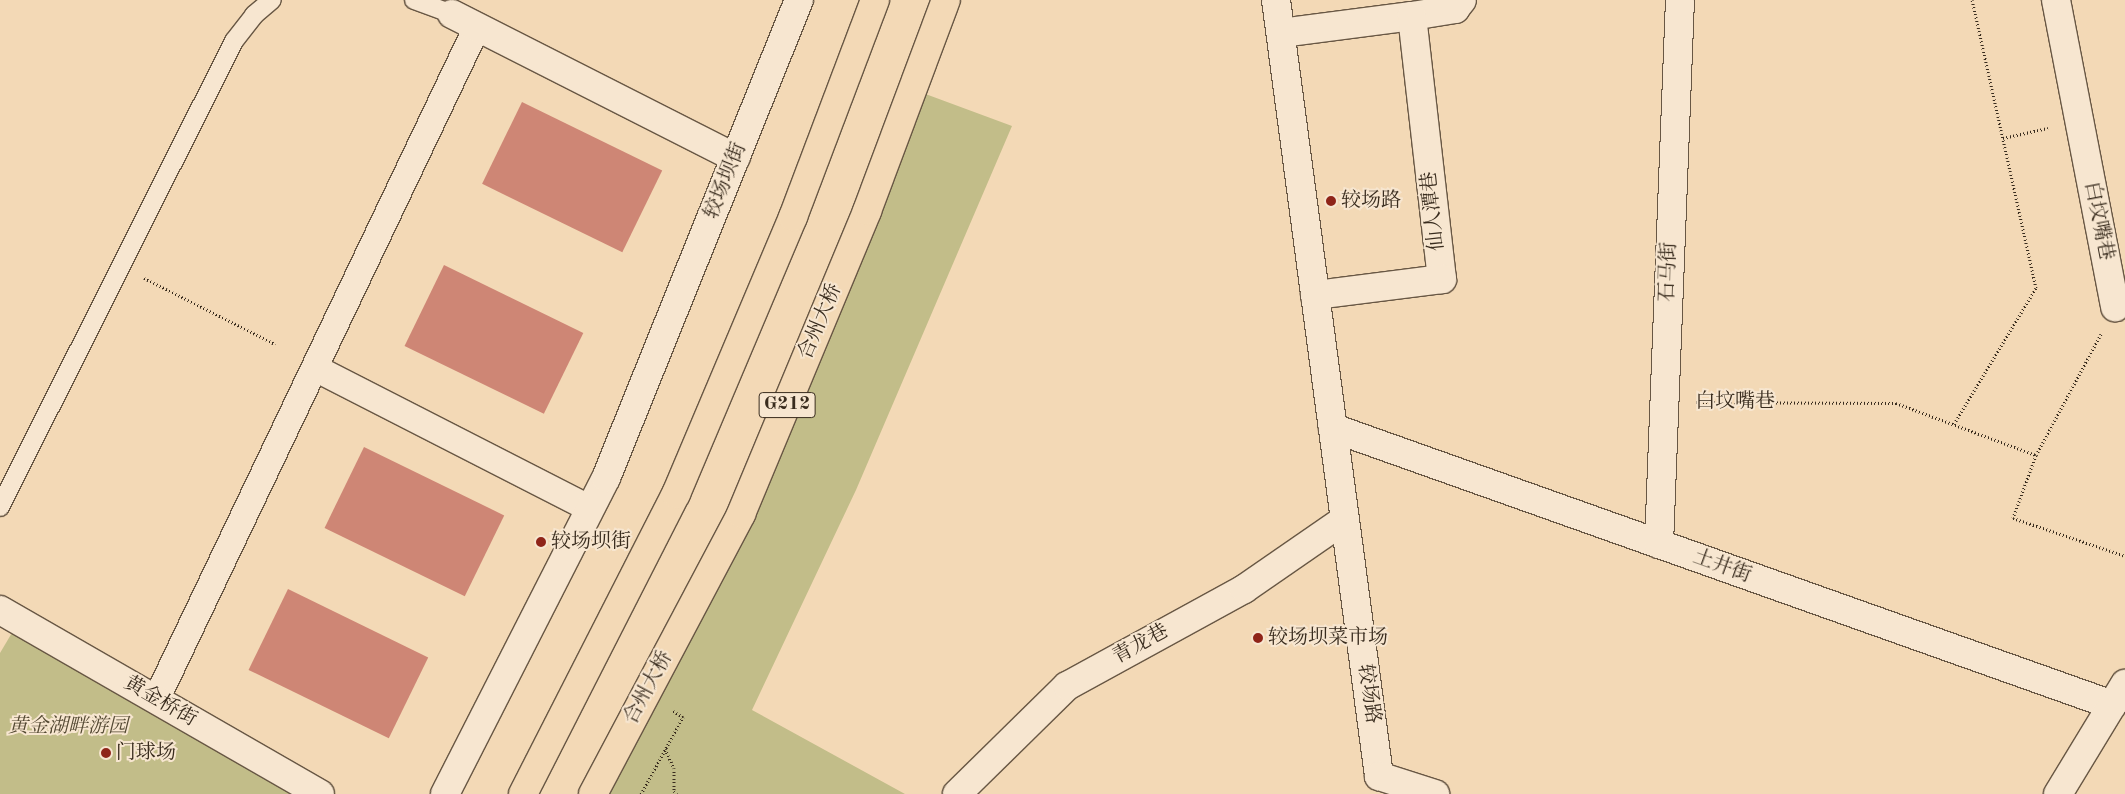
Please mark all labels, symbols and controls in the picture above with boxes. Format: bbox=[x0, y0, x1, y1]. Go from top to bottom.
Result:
street label: 较场坝街 bbox=[700, 139, 752, 223]
street label: 仙人潭巷 bbox=[1418, 170, 1450, 252]
street label: 白坟嘴巷 bbox=[2079, 179, 2117, 263]
place label: 较场路 bbox=[1341, 189, 1401, 213]
marker: 较场路 bbox=[1325, 195, 1337, 207]
street label: 石马街 bbox=[1656, 242, 1682, 302]
street label: 合州大桥 bbox=[794, 280, 848, 364]
road number: G212 bbox=[758, 388, 816, 422]
street label: 白坟嘴巷 bbox=[1695, 390, 1775, 414]
place label: 较场坝街 bbox=[551, 530, 631, 554]
marker: 较场坝街 bbox=[535, 536, 547, 548]
street label: 土井街 bbox=[1690, 545, 1754, 589]
street label: 青龙巷 bbox=[1109, 620, 1173, 670]
place label: 较场坝菜市场 bbox=[1268, 626, 1388, 650]
marker: 较场坝菜市场 bbox=[1252, 632, 1264, 644]
street label: 合州大桥 bbox=[620, 647, 678, 729]
street label: 较场路 bbox=[1352, 663, 1384, 725]
street label: 黄金桥街 bbox=[119, 672, 201, 732]
park label: 黄金湖畔游园 bbox=[8, 715, 128, 739]
place label: 门球场 bbox=[116, 741, 176, 765]
marker: 门球场 bbox=[100, 747, 112, 759]

